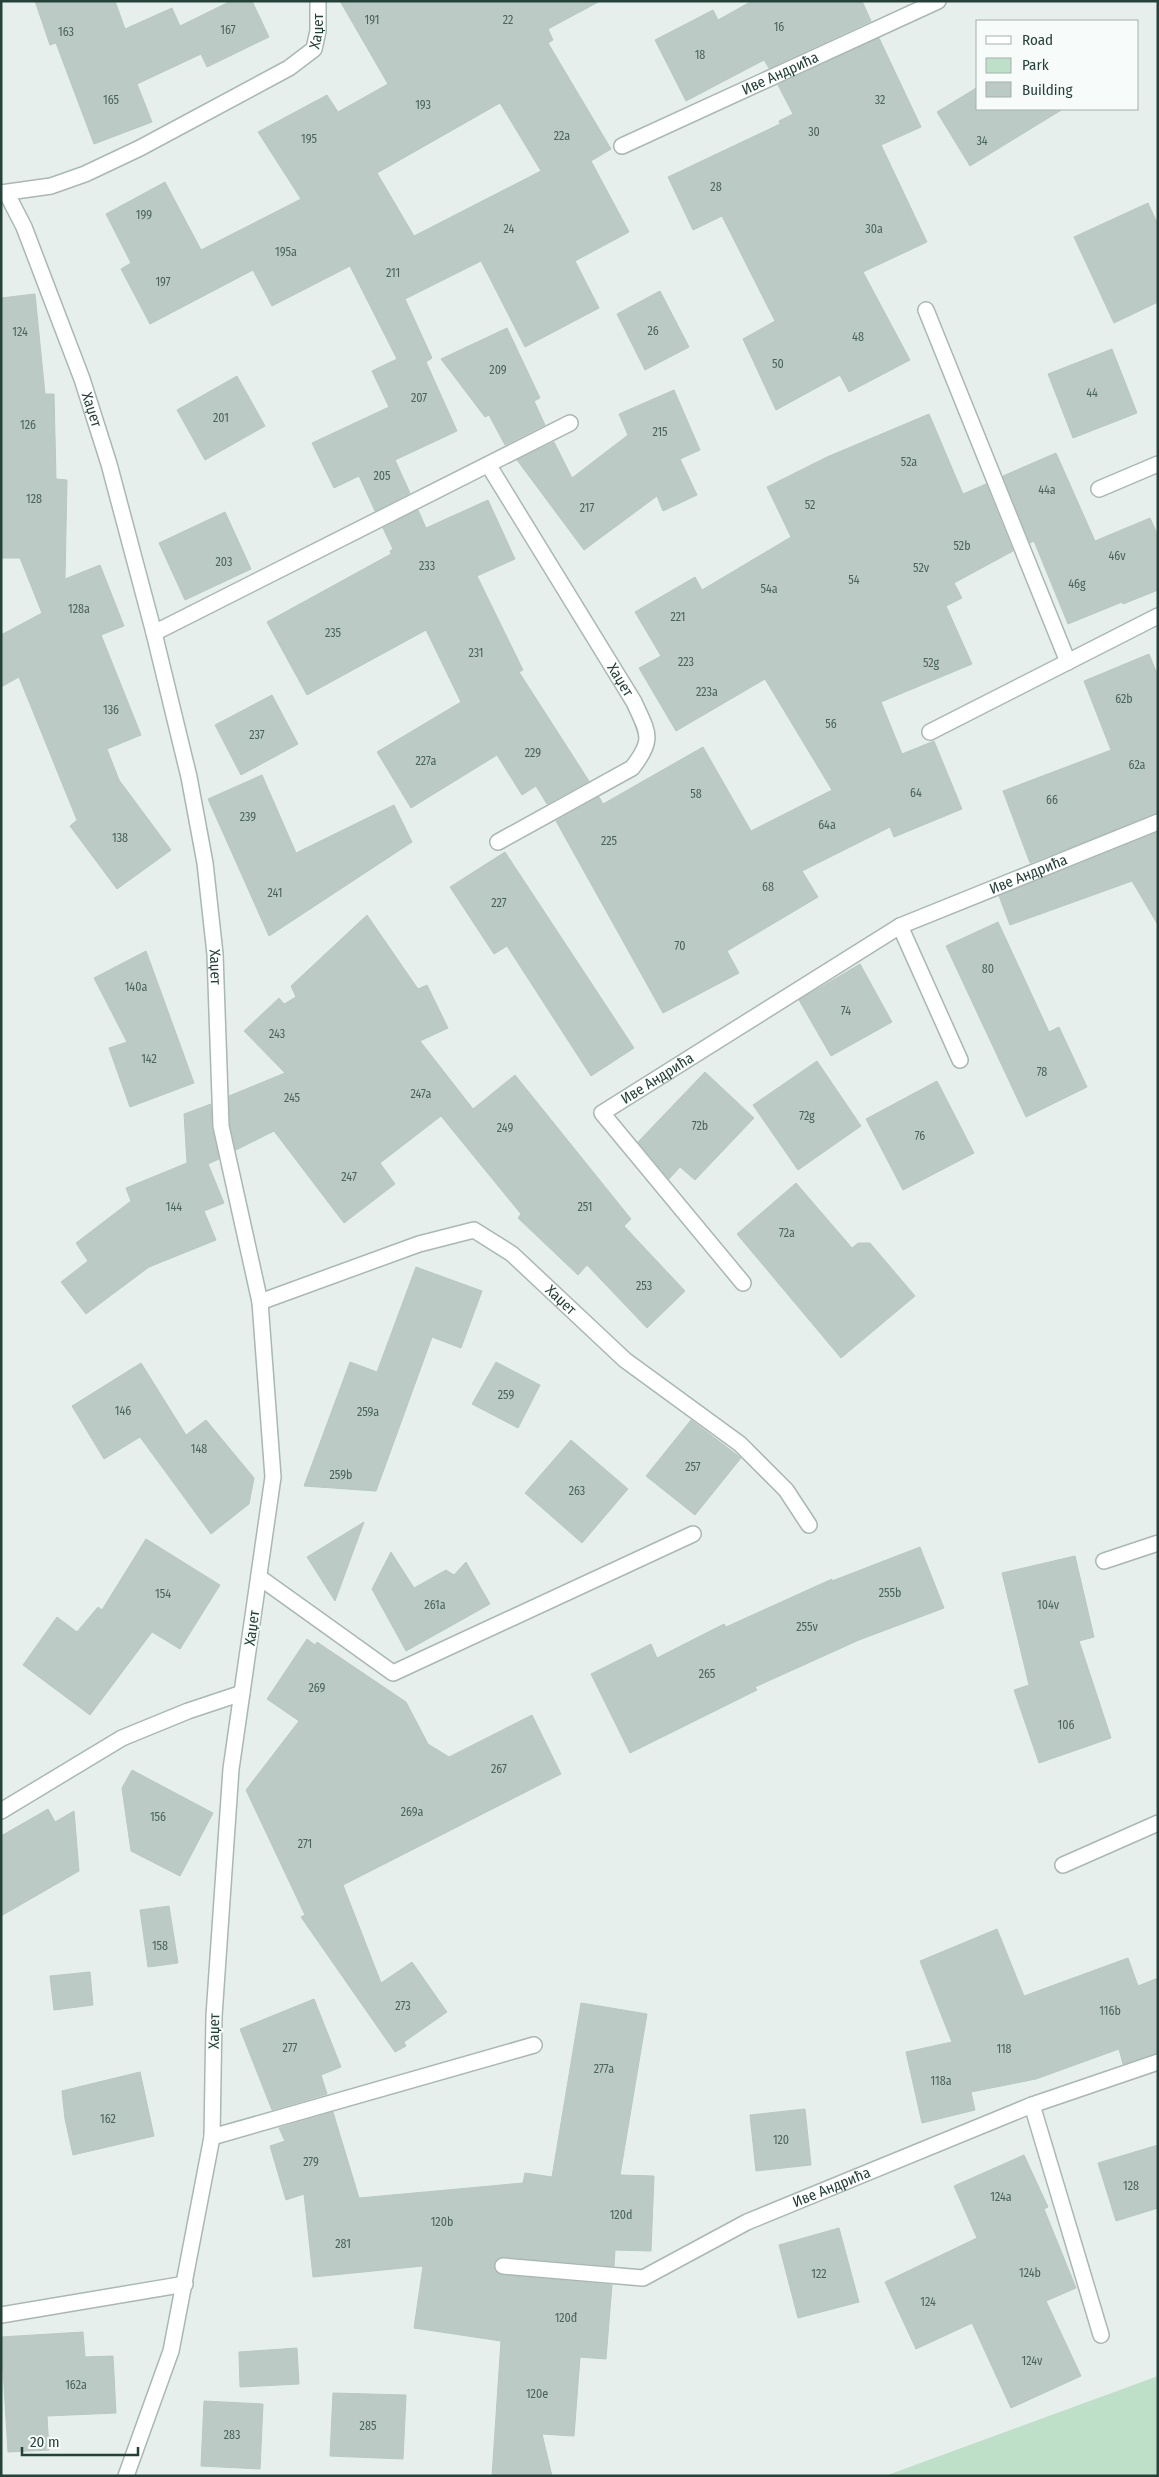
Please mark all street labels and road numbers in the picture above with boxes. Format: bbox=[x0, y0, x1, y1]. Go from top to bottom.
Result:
street label: Хаџет bbox=[305, 13, 327, 51]
street label: Иве Андрића bbox=[739, 48, 821, 99]
street label: Хаџет bbox=[78, 390, 106, 430]
street label: Хаџет bbox=[603, 660, 638, 701]
street label: Иве Андрића bbox=[987, 851, 1070, 898]
street label: Хаџет bbox=[206, 948, 225, 986]
street label: Иве Андрића bbox=[617, 1049, 697, 1108]
street label: Хаџет bbox=[542, 1281, 581, 1319]
street label: Хаџет bbox=[241, 1608, 264, 1647]
street label: Хаџет bbox=[205, 2012, 223, 2049]
street label: Иве Андрића bbox=[790, 2163, 873, 2211]

